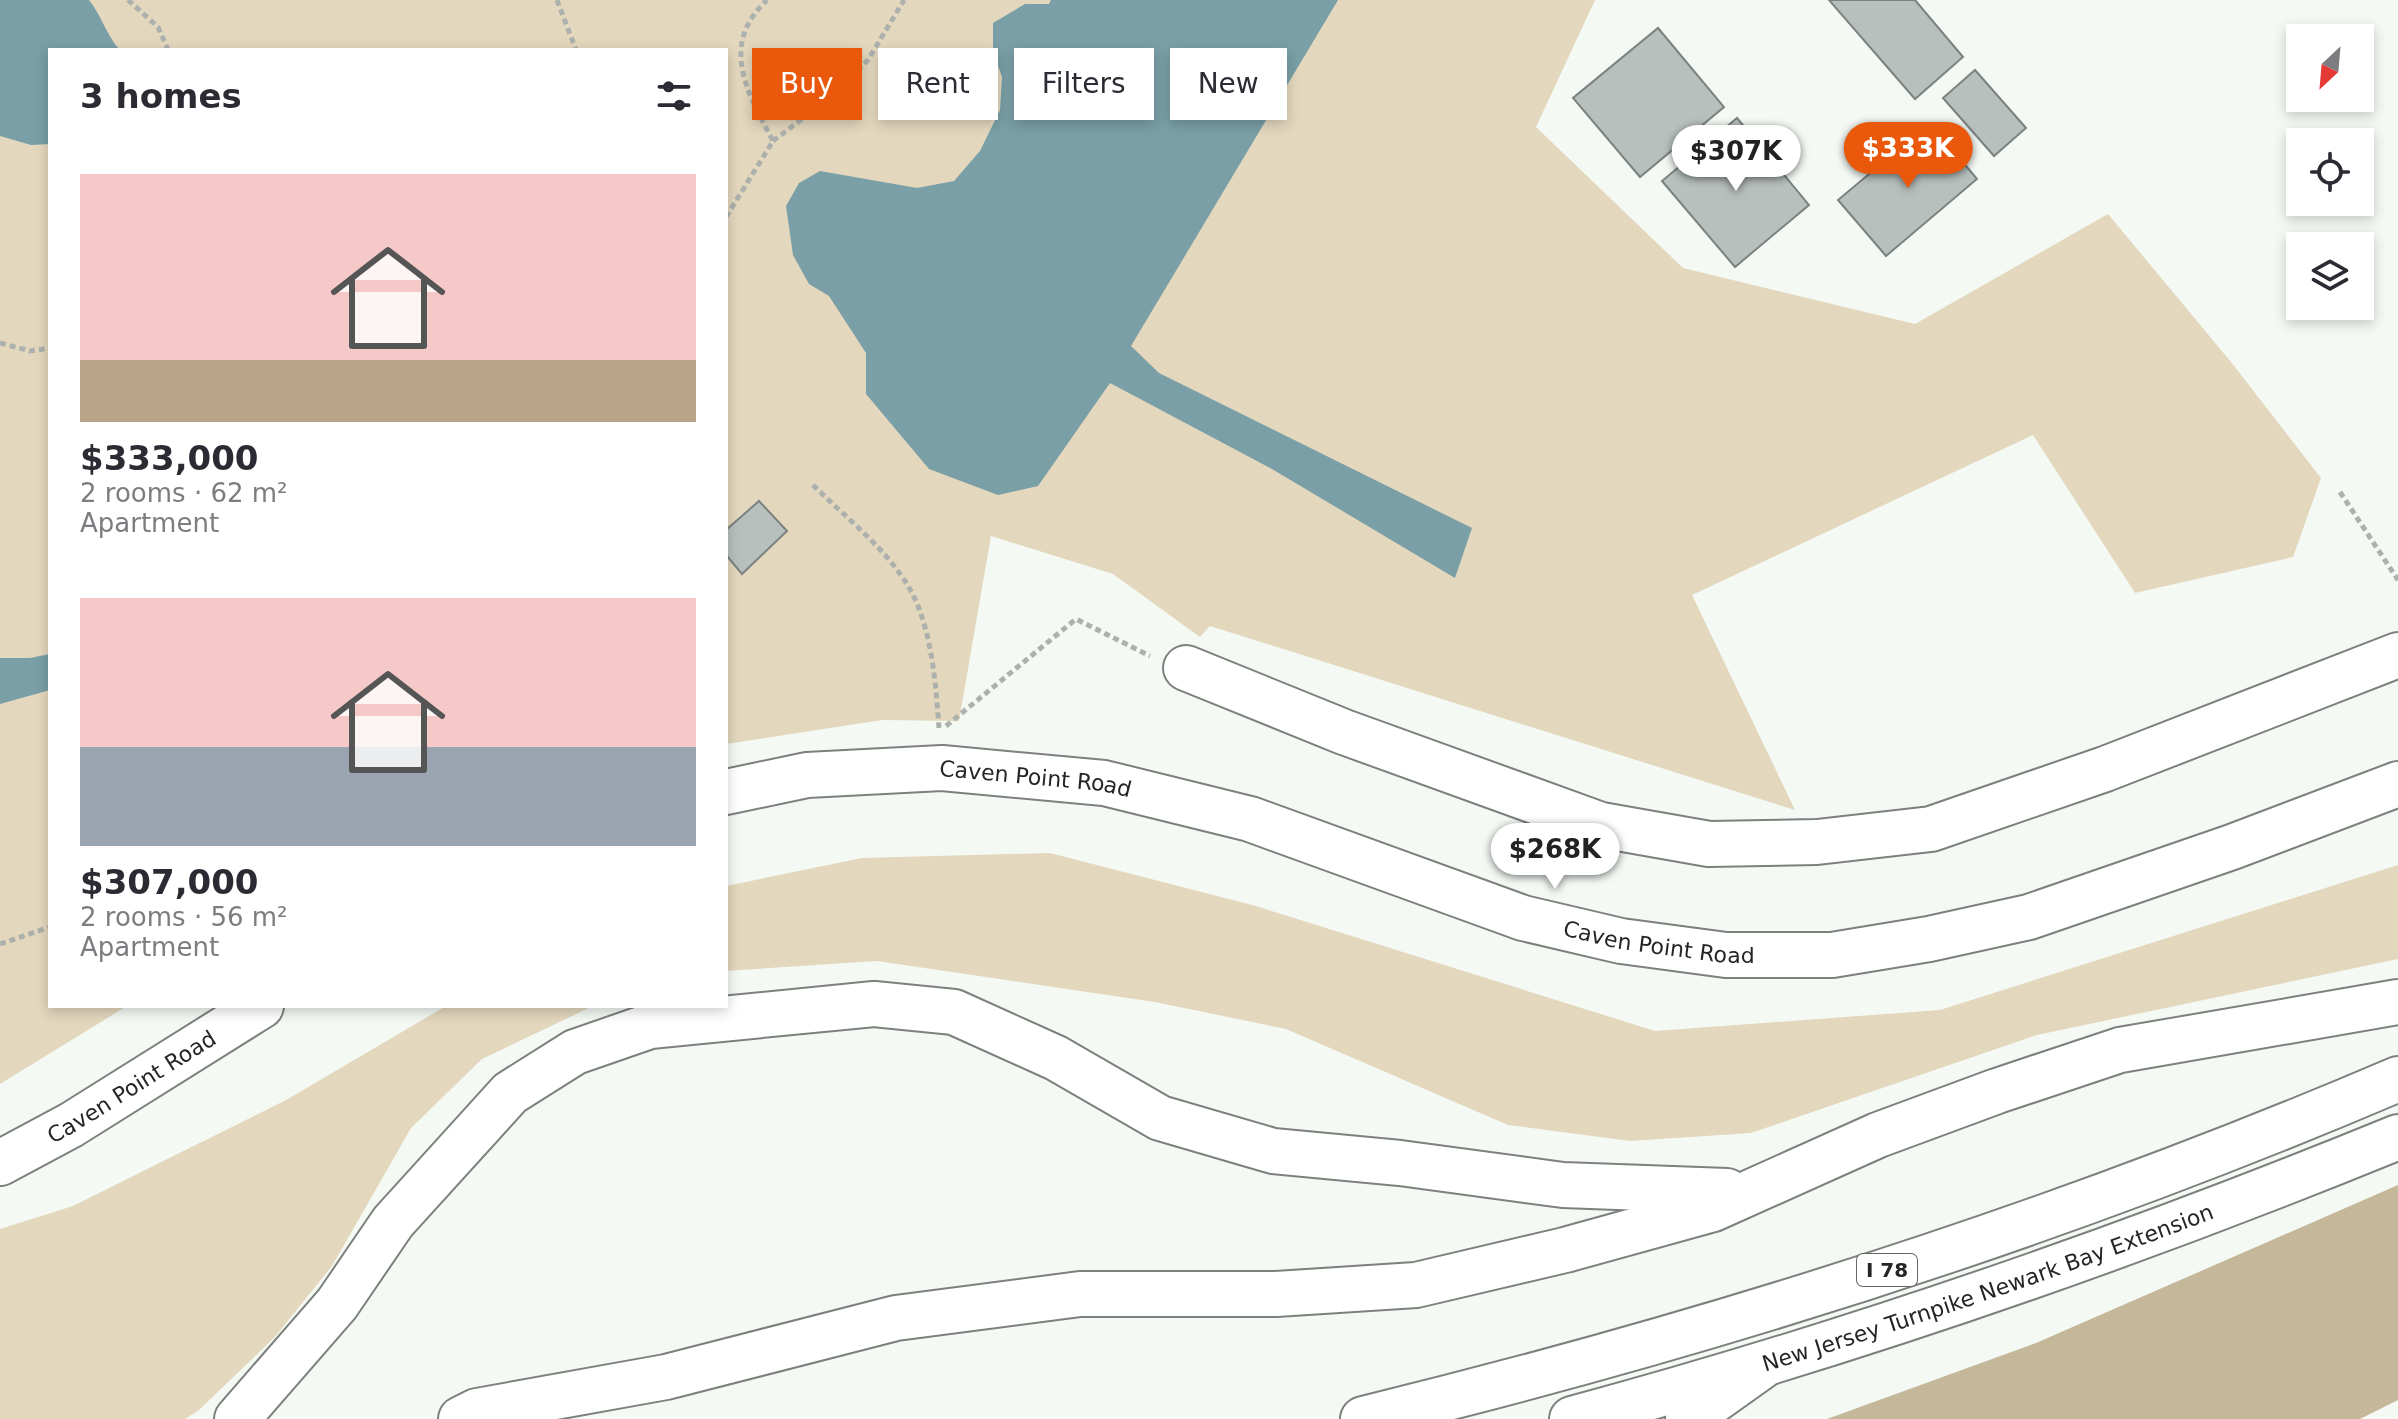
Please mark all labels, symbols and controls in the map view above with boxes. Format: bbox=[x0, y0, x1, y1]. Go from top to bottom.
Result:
north arrow bbox=[2286, 24, 2374, 112]
map controls bbox=[2286, 24, 2374, 320]
chip: Buy bbox=[752, 48, 862, 120]
chip: Rent bbox=[878, 48, 998, 120]
chip: Filters bbox=[1014, 48, 1154, 120]
chip: New bbox=[1170, 48, 1287, 120]
icon: filters bbox=[652, 74, 696, 118]
text: 3 homes bbox=[80, 76, 242, 116]
pin: $333K bbox=[1852, 122, 1964, 190]
pin: $307K bbox=[1680, 125, 1792, 193]
button: locate bbox=[2286, 128, 2374, 216]
text: $333K bbox=[1862, 133, 1954, 163]
text: $307K bbox=[1690, 136, 1782, 166]
icon: home bbox=[316, 226, 460, 370]
button: layers bbox=[2286, 232, 2374, 320]
text: $333,000 bbox=[80, 438, 259, 478]
text: 2 rooms · 62 m² bbox=[80, 478, 288, 508]
text: Apartment bbox=[80, 508, 219, 538]
icon: home bbox=[316, 650, 460, 794]
street label: Caven Point Road bbox=[938, 755, 1134, 802]
pin: $268K bbox=[1499, 823, 1611, 891]
text: $268K bbox=[1509, 834, 1601, 864]
text: $307,000 bbox=[80, 862, 259, 902]
text: 2 rooms · 56 m² bbox=[80, 902, 288, 932]
street label: Caven Point Road bbox=[1561, 915, 1755, 968]
text: Apartment bbox=[80, 932, 219, 962]
street label: Caven Point Road bbox=[43, 1025, 220, 1148]
street label: New Jersey Turnpike Newark Bay Extension bbox=[1759, 1199, 2217, 1376]
road number: I 78 bbox=[1857, 1254, 1917, 1286]

